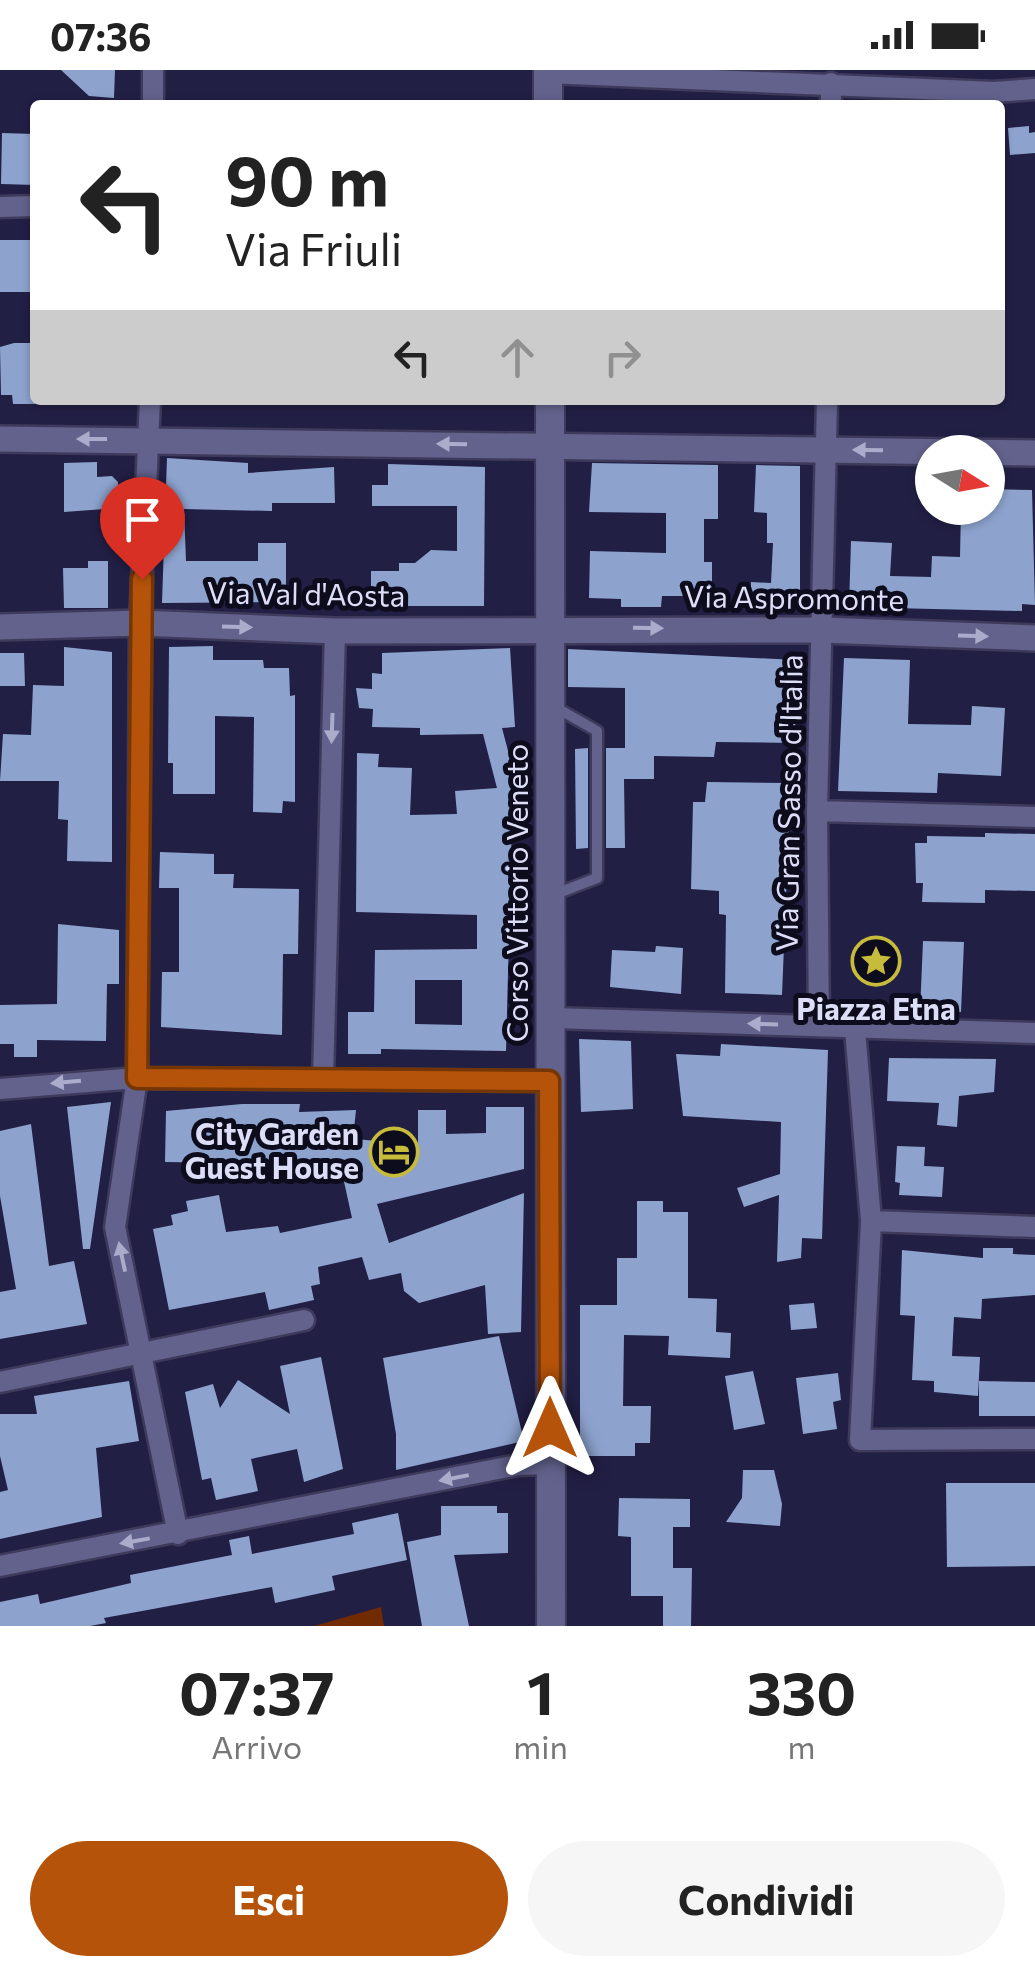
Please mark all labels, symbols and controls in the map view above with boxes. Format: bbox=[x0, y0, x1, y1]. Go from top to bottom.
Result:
text: 07:36 bbox=[50, 12, 151, 59]
text: 90 m bbox=[225, 135, 389, 220]
icon: left bbox=[60, 140, 190, 270]
text: Via Friuli bbox=[225, 220, 402, 275]
icon: left bbox=[385, 330, 440, 385]
icon: ahead bbox=[490, 330, 545, 385]
icon: right bbox=[595, 330, 650, 385]
one-way arrow bbox=[76, 431, 108, 447]
north arrow bbox=[915, 435, 1005, 525]
map controls bbox=[915, 435, 1005, 525]
one-way arrow bbox=[436, 436, 468, 452]
one-way arrow bbox=[851, 442, 883, 458]
pin bbox=[100, 477, 185, 580]
icon: arrive bbox=[115, 492, 170, 547]
street label: Via Val d'Aosta bbox=[206, 572, 406, 613]
street label: Via Aspromonte bbox=[684, 576, 905, 617]
one-way arrow bbox=[222, 619, 254, 635]
one-way arrow bbox=[633, 620, 665, 636]
one-way arrow bbox=[958, 628, 990, 644]
street label: Via Gran Sasso d'Italia bbox=[766, 654, 809, 952]
one-way arrow bbox=[324, 713, 340, 745]
street label: Corso Vittorio Veneto bbox=[497, 744, 534, 1042]
place icon: Piazza Etna bbox=[850, 935, 902, 987]
place label: Piazza Etna bbox=[796, 989, 956, 1026]
one-way arrow bbox=[746, 1015, 778, 1031]
one-way arrow bbox=[50, 1074, 82, 1090]
place label: City Garden Guest House bbox=[185, 1114, 359, 1185]
hotel icon: City Garden Guest House bbox=[368, 1126, 420, 1178]
one-way arrow bbox=[113, 1242, 129, 1273]
position arrow bbox=[498, 1376, 602, 1480]
one-way arrow bbox=[438, 1471, 469, 1487]
one-way arrow bbox=[119, 1534, 150, 1550]
text: 07:37 bbox=[179, 1654, 334, 1727]
text: 1 bbox=[527, 1654, 554, 1727]
text: 330 bbox=[747, 1654, 856, 1727]
text: Arrivo bbox=[211, 1726, 302, 1766]
text: min bbox=[513, 1726, 568, 1766]
text: m bbox=[787, 1726, 815, 1766]
button: Esci bbox=[30, 1841, 508, 1956]
button: Condividi bbox=[528, 1841, 1005, 1956]

